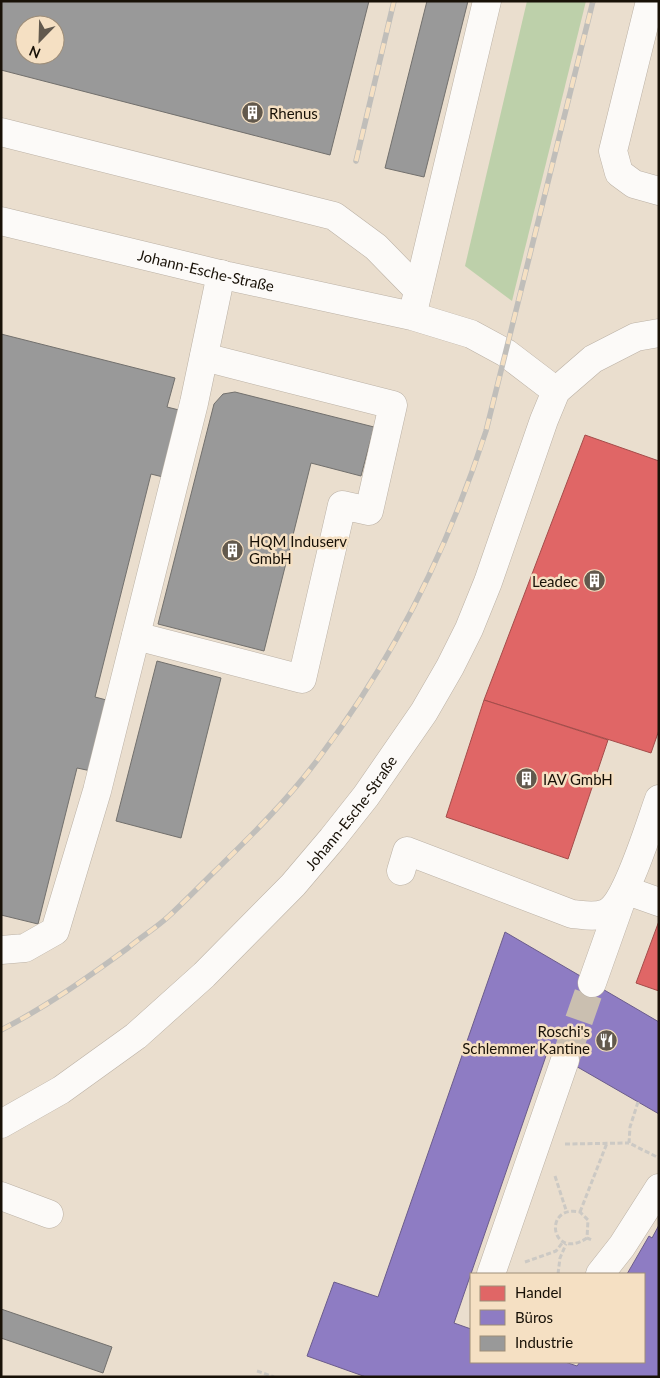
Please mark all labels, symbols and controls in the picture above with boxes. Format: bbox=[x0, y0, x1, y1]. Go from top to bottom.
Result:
north arrow bbox=[15, 15, 65, 65]
text: N bbox=[26, 42, 43, 62]
building icon: Rhenus bbox=[241, 101, 265, 125]
place label: Rhenus bbox=[269, 104, 318, 122]
street label: Johann-Esche-Straße bbox=[136, 246, 276, 295]
place label: HQM Induserv GmbH bbox=[249, 532, 347, 567]
building icon: HQM Induserv GmbH bbox=[221, 538, 245, 562]
building icon: Leadec bbox=[582, 569, 606, 593]
place label: Leadec bbox=[532, 572, 578, 590]
street label: Johann-Esche-Straße bbox=[301, 752, 400, 873]
building icon: IAV GmbH bbox=[515, 767, 539, 791]
place label: IAV GmbH bbox=[543, 770, 613, 788]
place label: Roschi's Schlemmer Kantine bbox=[462, 1022, 590, 1057]
restaurant icon: Roschi's Schlemmer Kantine bbox=[594, 1028, 618, 1052]
legend bbox=[470, 1273, 645, 1363]
text: Handel bbox=[515, 1283, 562, 1301]
text: Büros bbox=[515, 1308, 553, 1326]
text: Industrie bbox=[515, 1333, 573, 1351]

